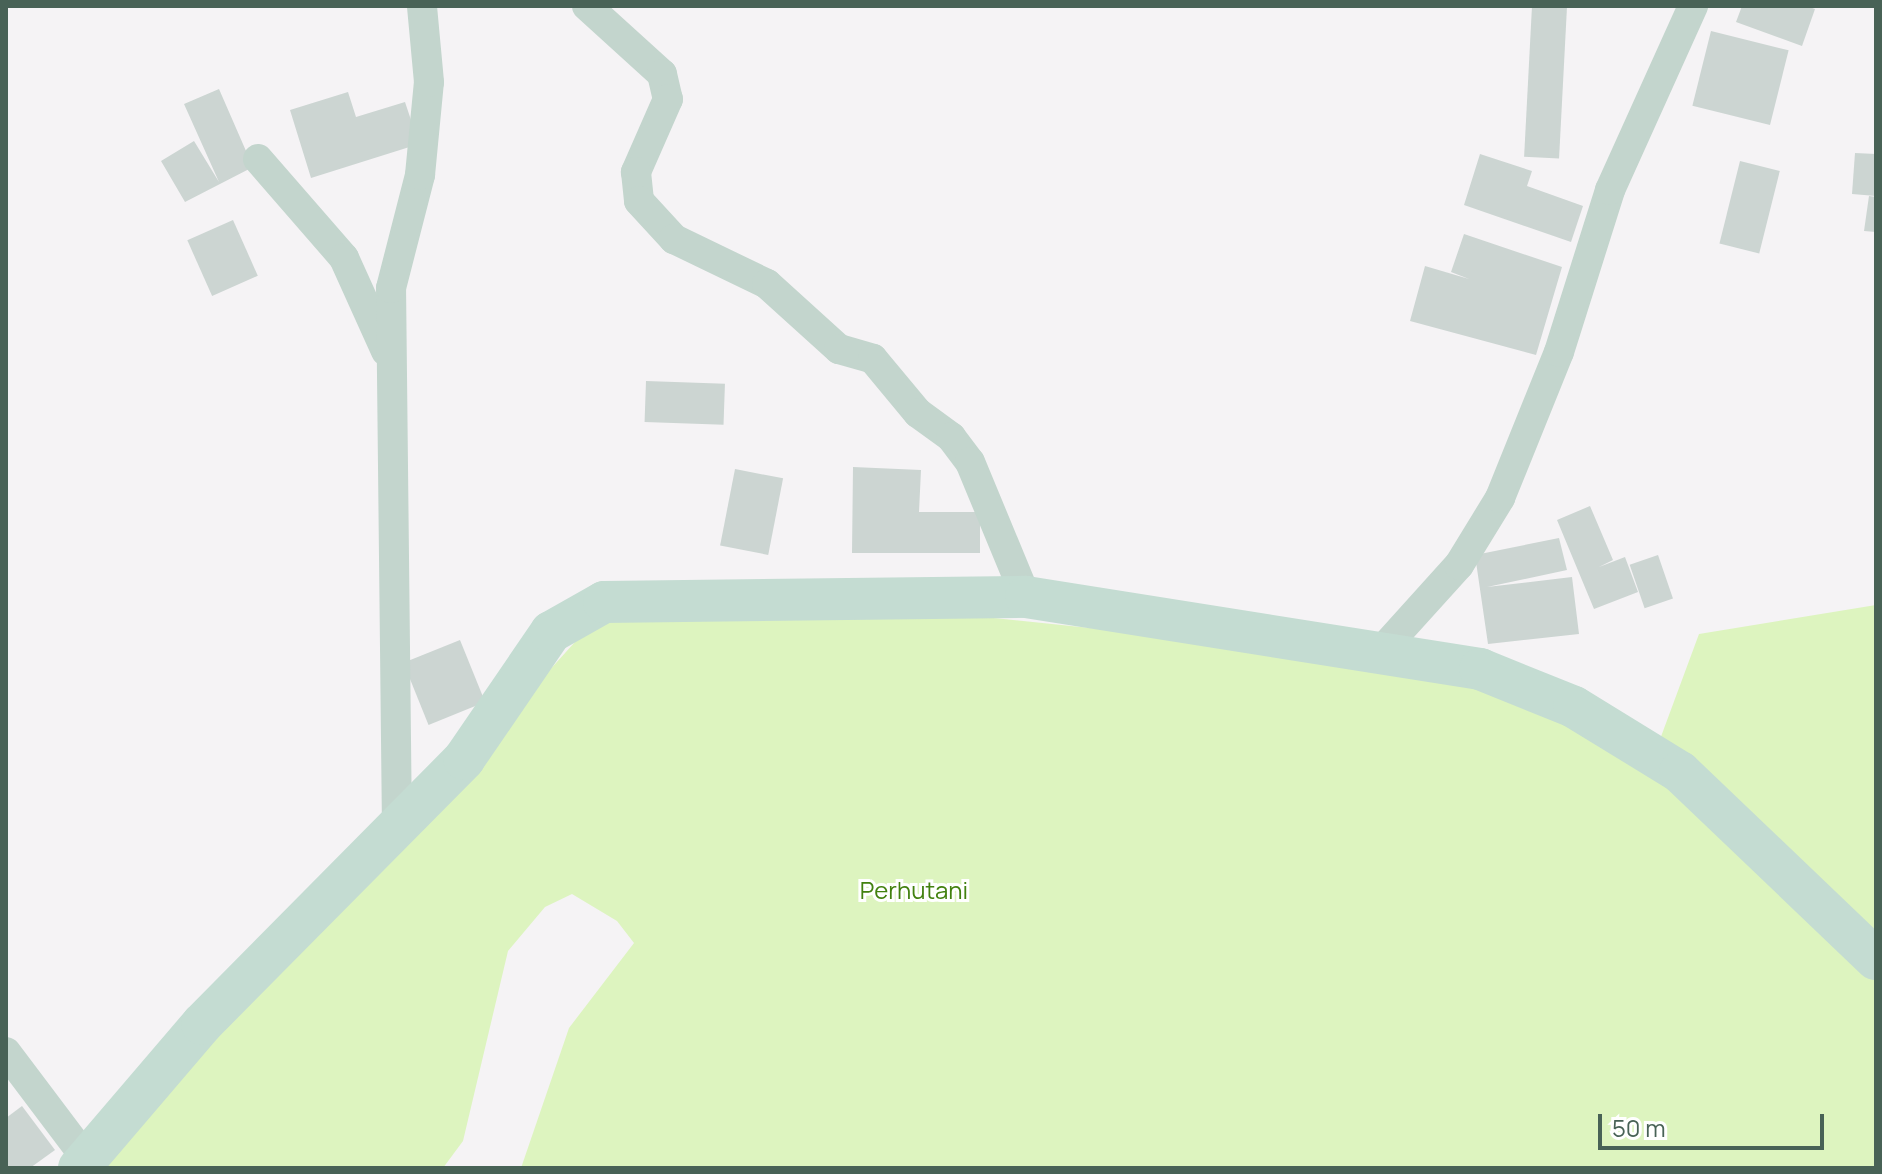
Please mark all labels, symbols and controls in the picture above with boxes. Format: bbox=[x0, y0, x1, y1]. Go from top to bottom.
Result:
park label: Perhutani bbox=[860, 876, 968, 904]
scale bar bbox=[1602, 1098, 1828, 1148]
text: 50 m bbox=[1612, 1111, 1666, 1144]

